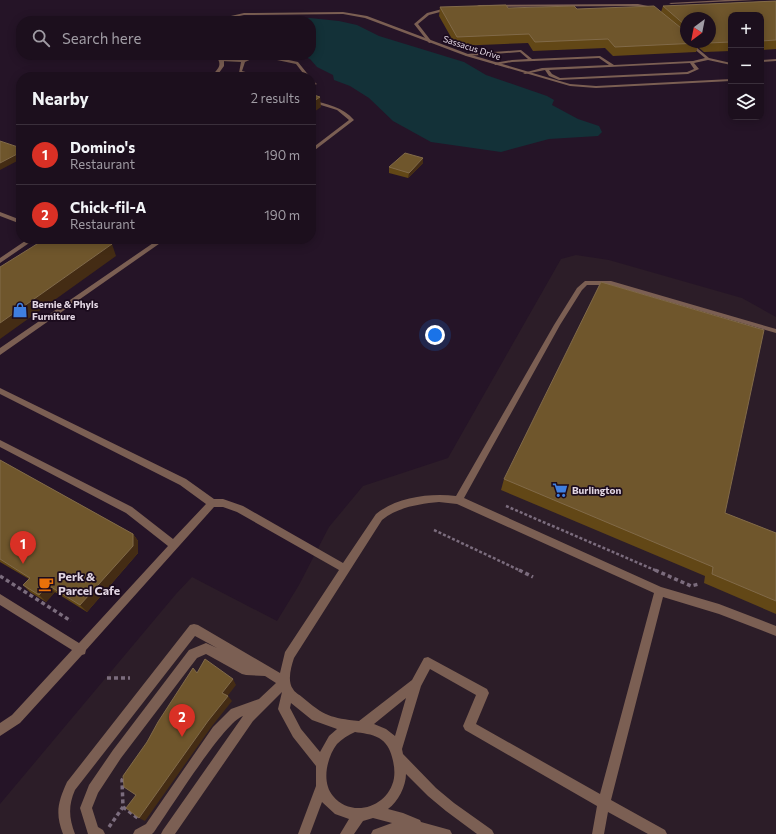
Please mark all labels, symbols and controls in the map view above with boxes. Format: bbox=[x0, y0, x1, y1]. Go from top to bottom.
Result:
north arrow bbox=[680, 12, 716, 48]
map controls bbox=[728, 12, 764, 120]
button: + bbox=[728, 12, 764, 48]
search box bbox=[16, 16, 316, 60]
icon: search bbox=[30, 27, 52, 49]
text: Search here bbox=[62, 29, 141, 47]
street label: Sassacus Drive bbox=[442, 33, 503, 62]
button: − bbox=[728, 48, 764, 84]
button: layers bbox=[728, 84, 764, 120]
text: Nearby bbox=[32, 88, 89, 109]
text: 2 results bbox=[251, 90, 300, 106]
text: Domino's bbox=[70, 138, 135, 156]
text: 1 bbox=[42, 147, 48, 163]
text: 190 m bbox=[264, 147, 300, 163]
text: Restaurant bbox=[70, 156, 135, 172]
text: Chick-fil-A bbox=[70, 198, 146, 216]
text: 2 bbox=[41, 207, 49, 223]
text: 190 m bbox=[264, 207, 300, 223]
text: Restaurant bbox=[70, 216, 135, 232]
place label: Bernie & Phyls Furniture bbox=[32, 298, 99, 322]
shop icon: Bernie & Phyls Furniture bbox=[11, 301, 29, 319]
your location bbox=[425, 325, 445, 345]
supermarket icon: Burlington bbox=[551, 481, 569, 499]
place label: Burlington bbox=[572, 484, 621, 496]
pin: 1 bbox=[10, 531, 36, 564]
place label: Perk & Parcel Cafe bbox=[58, 569, 120, 597]
cafe icon: Perk & Parcel Cafe bbox=[37, 575, 55, 593]
pin: 2 bbox=[169, 704, 195, 737]

